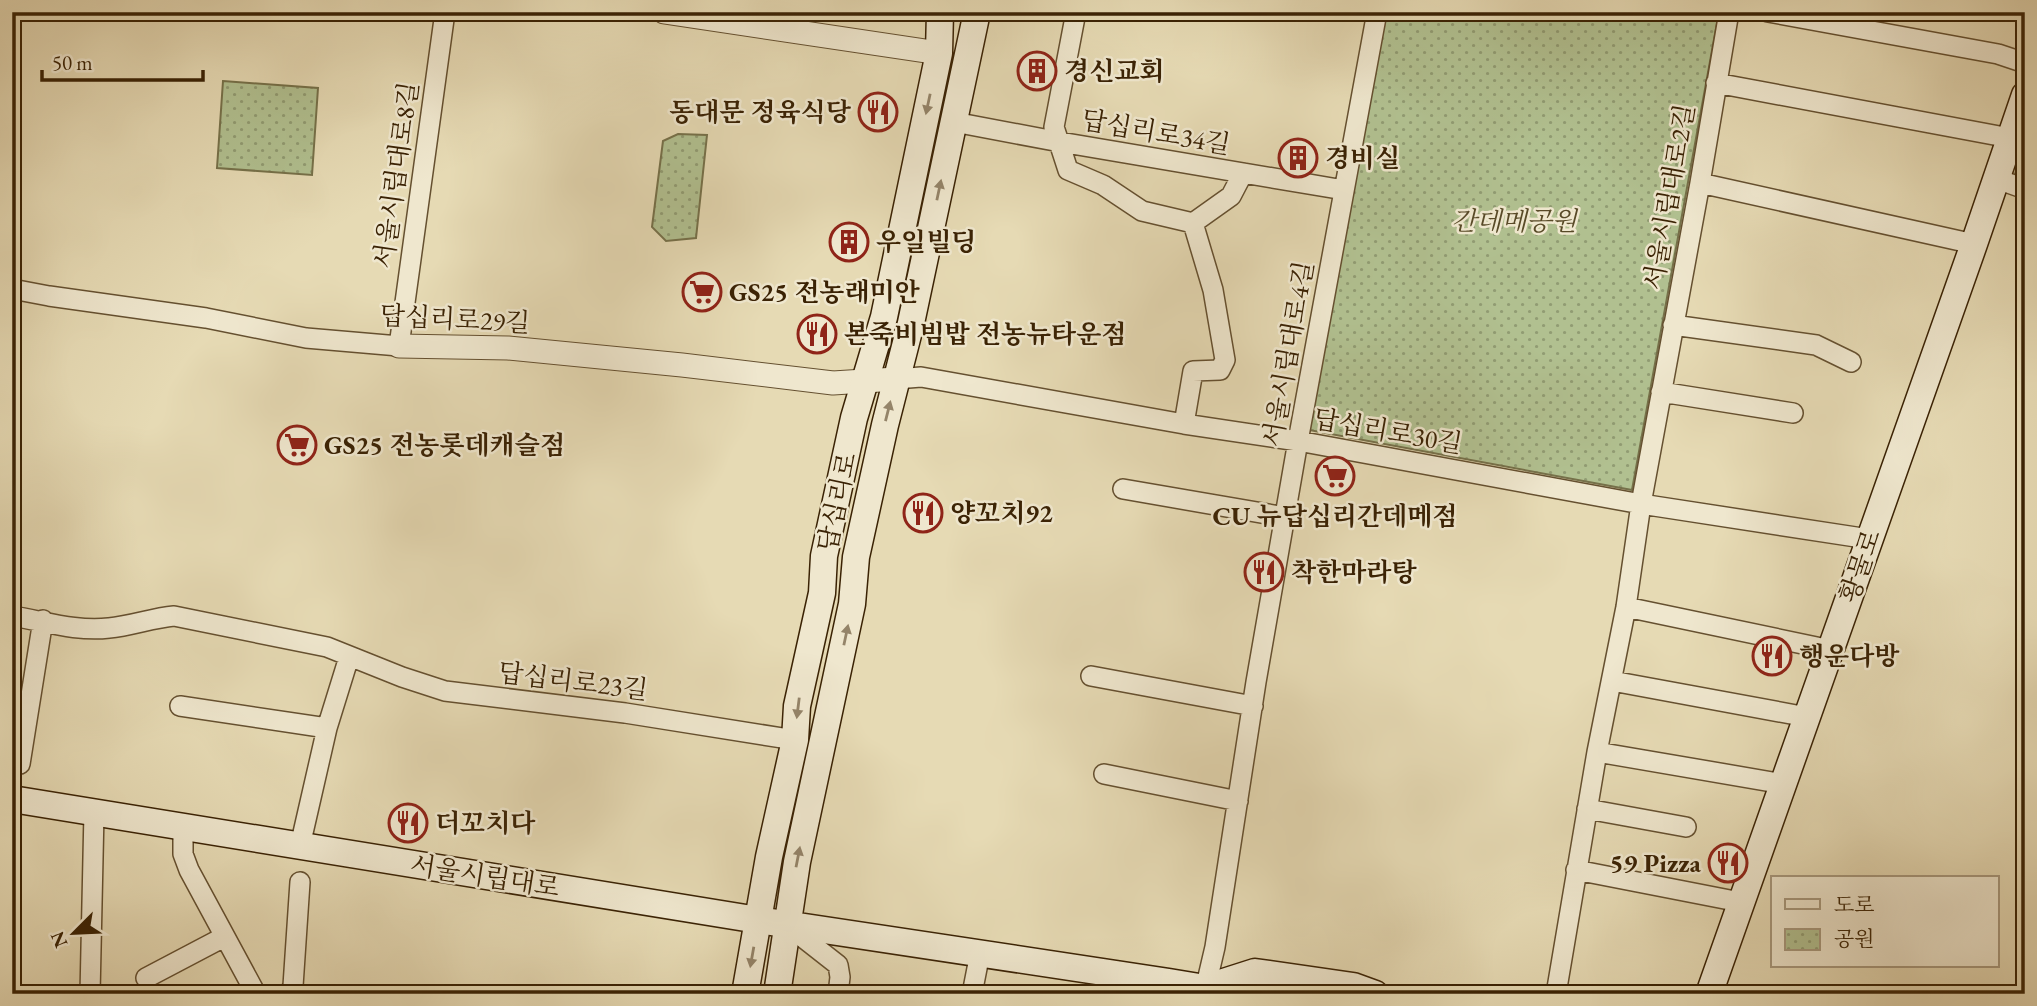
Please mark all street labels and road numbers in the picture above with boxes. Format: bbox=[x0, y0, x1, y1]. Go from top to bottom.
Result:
street label: 서울시립대로8길 bbox=[366, 79, 426, 271]
street label: 서울시립대로2길 bbox=[1636, 101, 1702, 293]
street label: 답십리로34길 bbox=[1079, 102, 1233, 162]
street label: 서울시립대로4길 bbox=[1255, 258, 1321, 450]
street label: 답십리로29길 bbox=[379, 298, 531, 340]
street label: 답십리로30길 bbox=[1311, 401, 1465, 461]
street label: 답십리로 bbox=[810, 449, 864, 555]
street label: 황물로 bbox=[1832, 525, 1888, 607]
street label: 답십리로23길 bbox=[496, 655, 650, 707]
street label: 서울시립대로 bbox=[408, 847, 562, 905]

